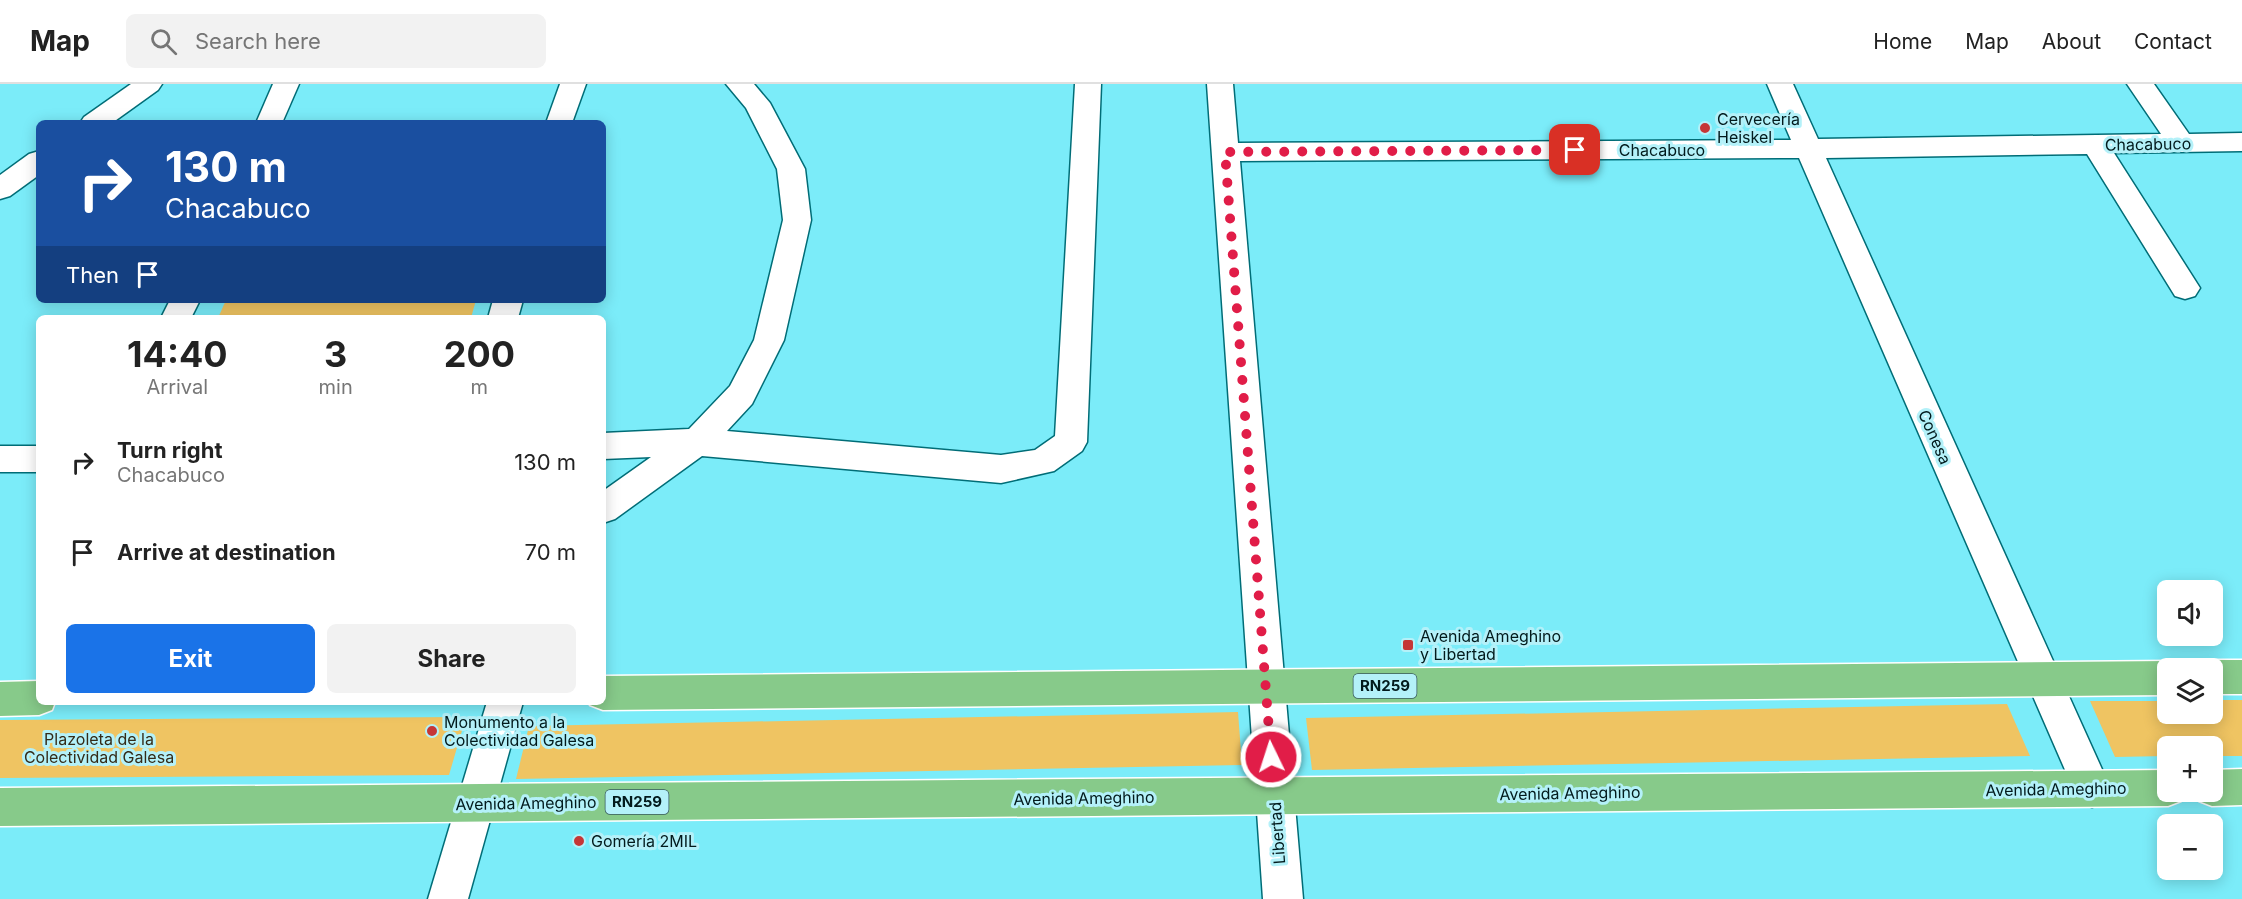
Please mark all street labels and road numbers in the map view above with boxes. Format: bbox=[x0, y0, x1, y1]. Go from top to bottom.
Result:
street label: Chacabuco bbox=[2105, 133, 2191, 155]
street label: Chacabuco bbox=[1619, 140, 1705, 160]
street label: Conesa bbox=[1914, 407, 1956, 467]
road number: RN259 bbox=[1354, 674, 1416, 698]
street label: Avenida Ameghino bbox=[1985, 778, 2127, 800]
street label: Avenida Ameghino bbox=[1499, 782, 1641, 804]
street label: Avenida Ameghino bbox=[1013, 787, 1155, 809]
road number: RN259 bbox=[606, 790, 668, 814]
street label: Avenida Ameghino bbox=[455, 792, 597, 814]
street label: Libertad bbox=[1265, 801, 1289, 865]

